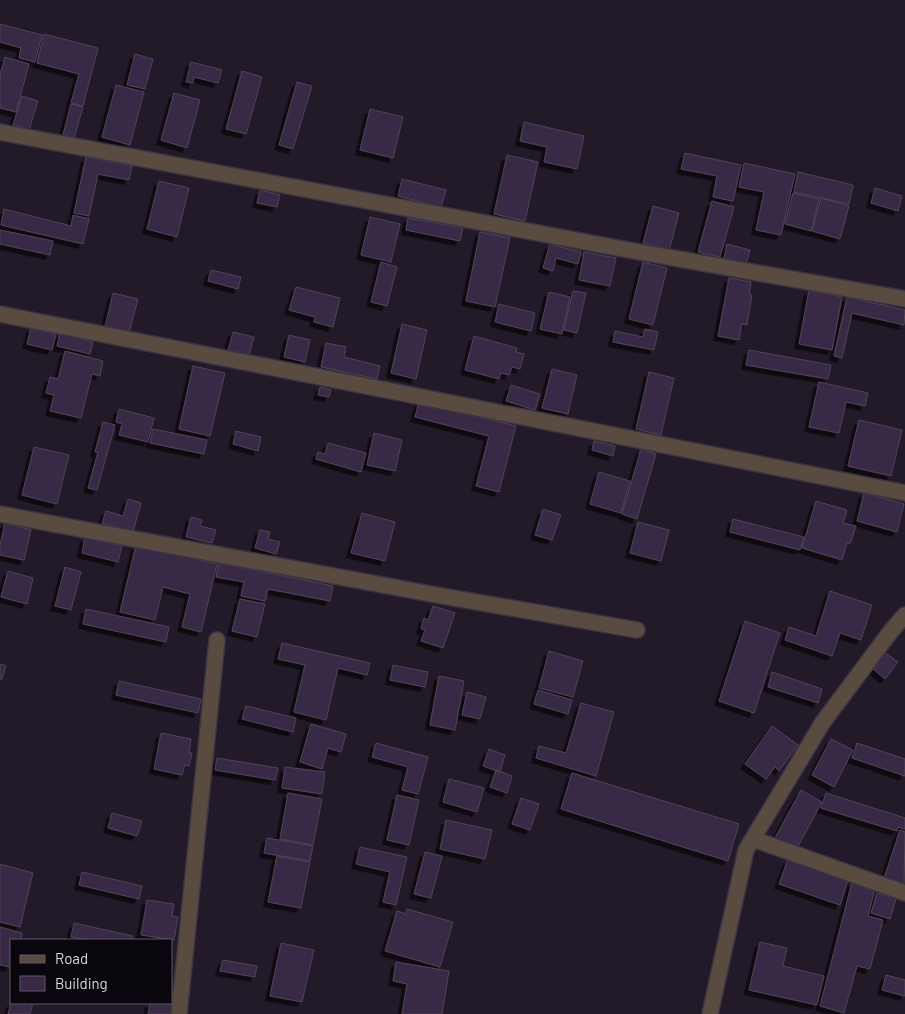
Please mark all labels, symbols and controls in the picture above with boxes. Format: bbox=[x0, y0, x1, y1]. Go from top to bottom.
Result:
legend bbox=[10, 939, 172, 1004]
text: Road bbox=[55, 949, 88, 967]
text: Building bbox=[55, 974, 108, 992]

